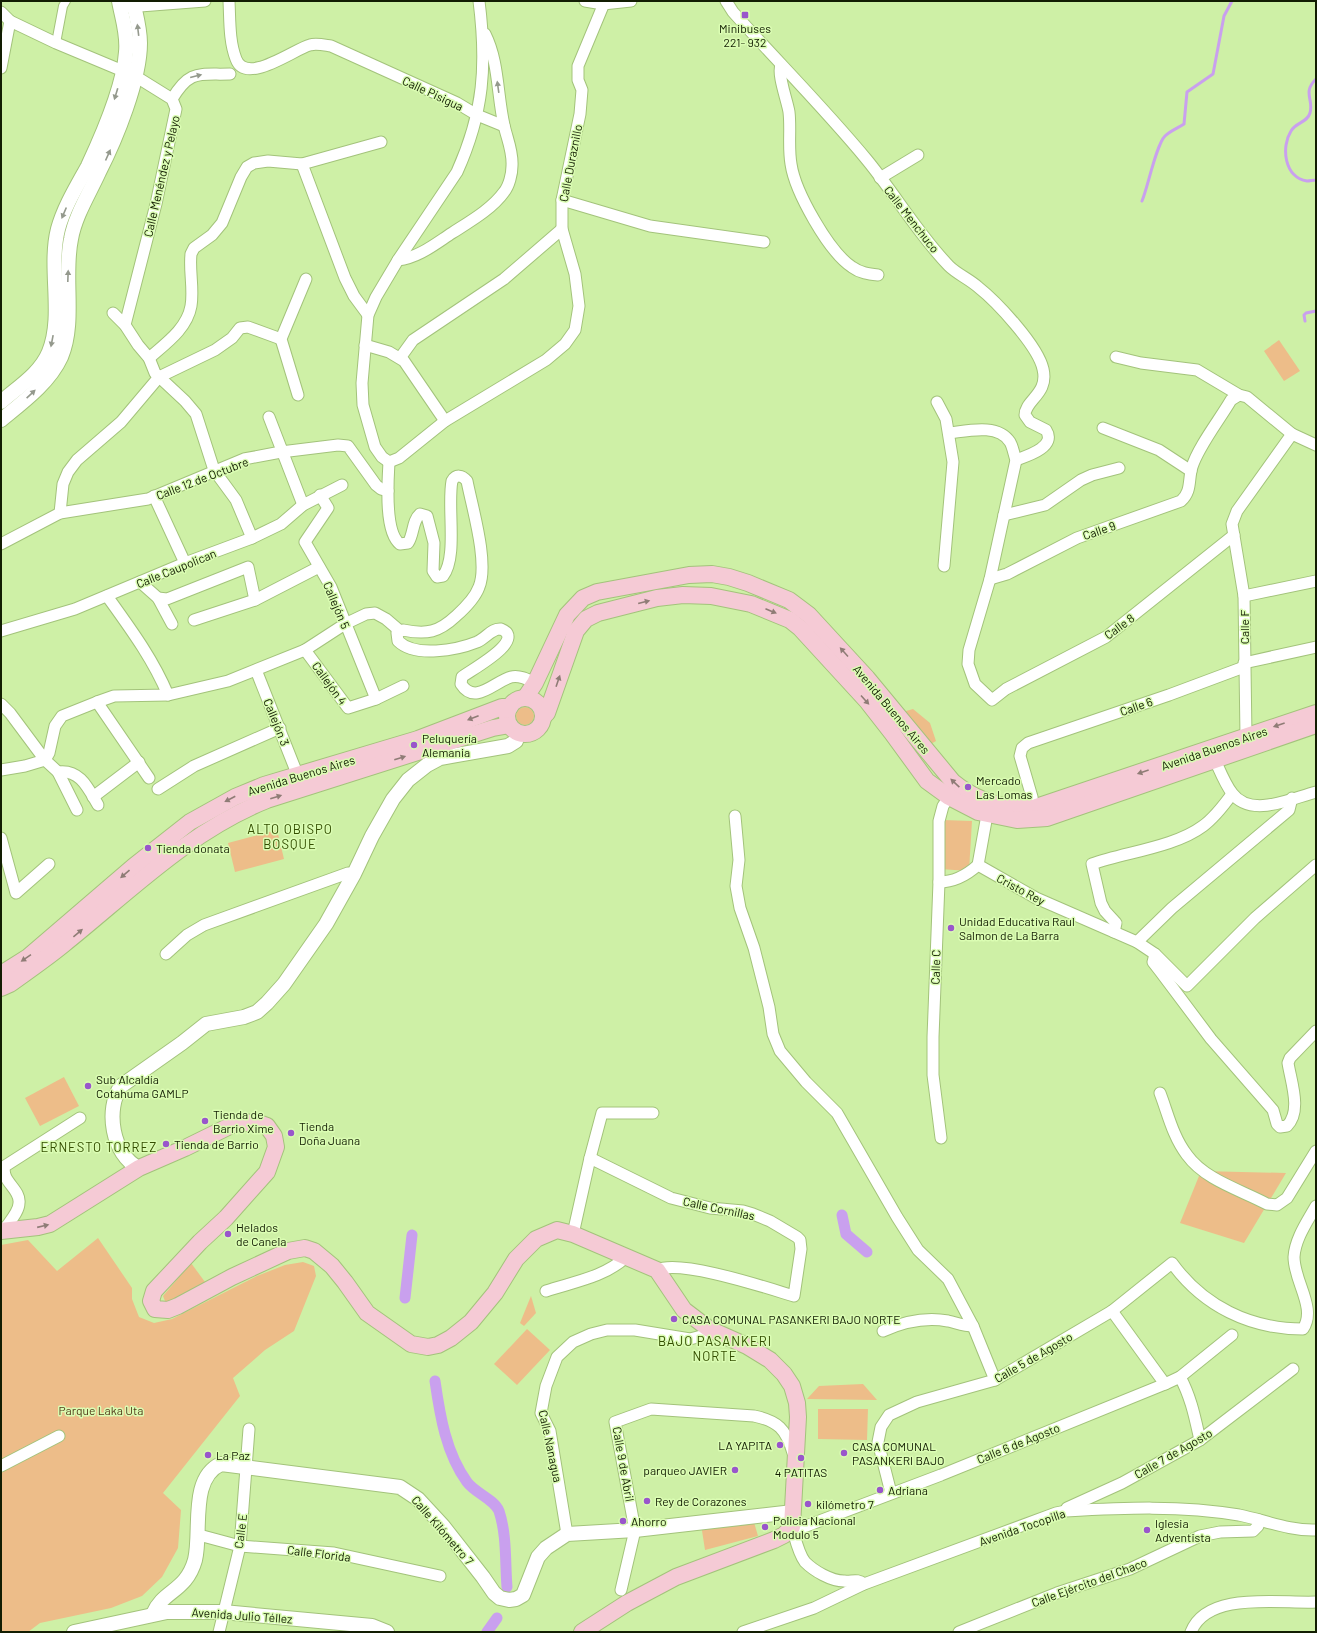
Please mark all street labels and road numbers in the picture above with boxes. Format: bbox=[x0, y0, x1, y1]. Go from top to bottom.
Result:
street label: Calle Pisigua bbox=[400, 73, 466, 113]
street label: Calle Menéndez y Pelayo bbox=[140, 114, 182, 238]
street label: Calle Duraznillo bbox=[556, 123, 584, 203]
street label: Calle Menchuco bbox=[882, 183, 942, 255]
street label: Calle 12 de Octubre bbox=[154, 454, 250, 502]
street label: Calle 9 bbox=[1081, 518, 1117, 542]
street label: Calle Caupolican bbox=[134, 546, 218, 590]
street label: Callejón 5 bbox=[321, 579, 353, 631]
street label: Calle 8 bbox=[1101, 610, 1137, 642]
street label: Calle F bbox=[1237, 610, 1251, 644]
street label: Callejón 4 bbox=[310, 659, 350, 707]
street label: Avenida Buenos Aires bbox=[851, 662, 933, 756]
street label: Calle 6 bbox=[1118, 694, 1154, 718]
street label: Callejón 3 bbox=[261, 696, 293, 748]
street label: Avenida Buenos Aires bbox=[1159, 723, 1269, 773]
street label: Avenida Buenos Aires bbox=[246, 752, 357, 798]
street label: Cristo Rey bbox=[994, 870, 1048, 908]
street label: Calle C bbox=[927, 949, 943, 985]
street label: Calle Cornillas bbox=[682, 1194, 756, 1222]
street label: Calle 5 de Agosto bbox=[991, 1329, 1075, 1385]
street label: Calle Nanagua bbox=[537, 1409, 565, 1483]
street label: Calle 6 de Agosto bbox=[975, 1420, 1061, 1466]
street label: Calle 7 de Agosto bbox=[1132, 1425, 1214, 1481]
street label: Calle 9 de Abril bbox=[611, 1426, 637, 1502]
street label: Calle Kilómetro 7 bbox=[409, 1493, 477, 1568]
street label: Avenida Tocopilla bbox=[977, 1506, 1067, 1548]
street label: Calle E bbox=[231, 1513, 249, 1549]
street label: Calle Florida bbox=[286, 1542, 352, 1564]
street label: Calle Ejército del Chaco bbox=[1029, 1555, 1149, 1609]
street label: Avenida Julio Téllez bbox=[191, 1604, 293, 1626]

